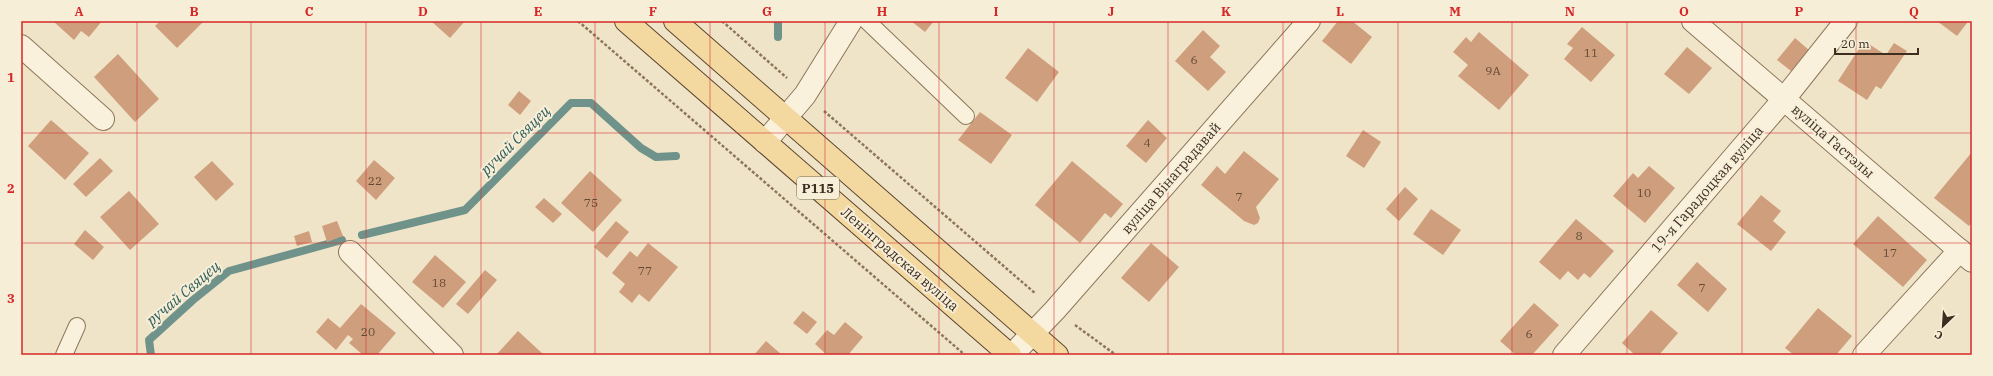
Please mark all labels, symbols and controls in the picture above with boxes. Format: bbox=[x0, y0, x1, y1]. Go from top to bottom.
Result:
text: A bbox=[74, 3, 84, 20]
text: B bbox=[189, 3, 199, 20]
text: C bbox=[305, 3, 314, 20]
text: D bbox=[418, 3, 428, 20]
text: E bbox=[534, 3, 542, 20]
text: F bbox=[649, 3, 657, 20]
text: G bbox=[762, 3, 772, 20]
text: H bbox=[877, 3, 888, 20]
text: I bbox=[994, 3, 999, 20]
text: J bbox=[1108, 3, 1115, 20]
text: K bbox=[1221, 3, 1231, 20]
text: L bbox=[1336, 3, 1344, 20]
text: M bbox=[1449, 3, 1461, 20]
text: N bbox=[1565, 3, 1575, 20]
text: O bbox=[1679, 3, 1689, 20]
text: P bbox=[1795, 3, 1804, 20]
text: Q bbox=[1909, 3, 1919, 20]
scale bar bbox=[1835, 30, 1918, 56]
text: 20 m bbox=[1841, 36, 1870, 51]
house number: 11 bbox=[1584, 45, 1598, 60]
house number: 6 bbox=[1190, 52, 1198, 67]
house number: 9А bbox=[1485, 63, 1501, 78]
text: 1 bbox=[7, 69, 15, 86]
street label: вуліца Гастэлы bbox=[1788, 100, 1878, 182]
water label: ручай Свяцец bbox=[475, 101, 554, 180]
street label: вуліца Вінаградавай bbox=[1117, 118, 1225, 238]
street label: 19-я Гарадоцкая вуліца bbox=[1647, 122, 1767, 256]
house number: 4 bbox=[1143, 135, 1151, 150]
house number: 22 bbox=[368, 173, 382, 188]
road number: Р115 bbox=[797, 177, 839, 199]
text: 2 bbox=[7, 180, 15, 197]
house number: 10 bbox=[1637, 185, 1651, 200]
house number: 7 bbox=[1235, 189, 1243, 204]
house number: 75 bbox=[584, 195, 598, 210]
street label: Ленінградская вуліца bbox=[837, 203, 963, 315]
house number: 8 bbox=[1575, 228, 1583, 243]
house number: 17 bbox=[1883, 245, 1897, 260]
water label: ручай Свяцец bbox=[141, 256, 224, 331]
house number: 77 bbox=[638, 263, 652, 278]
house number: 18 bbox=[432, 275, 446, 290]
house number: 7 bbox=[1698, 280, 1706, 295]
text: 3 bbox=[7, 290, 15, 307]
north arrow bbox=[1923, 306, 1963, 346]
house number: 20 bbox=[361, 324, 375, 339]
house number: 6 bbox=[1525, 326, 1533, 341]
text: С bbox=[1932, 327, 1945, 343]

